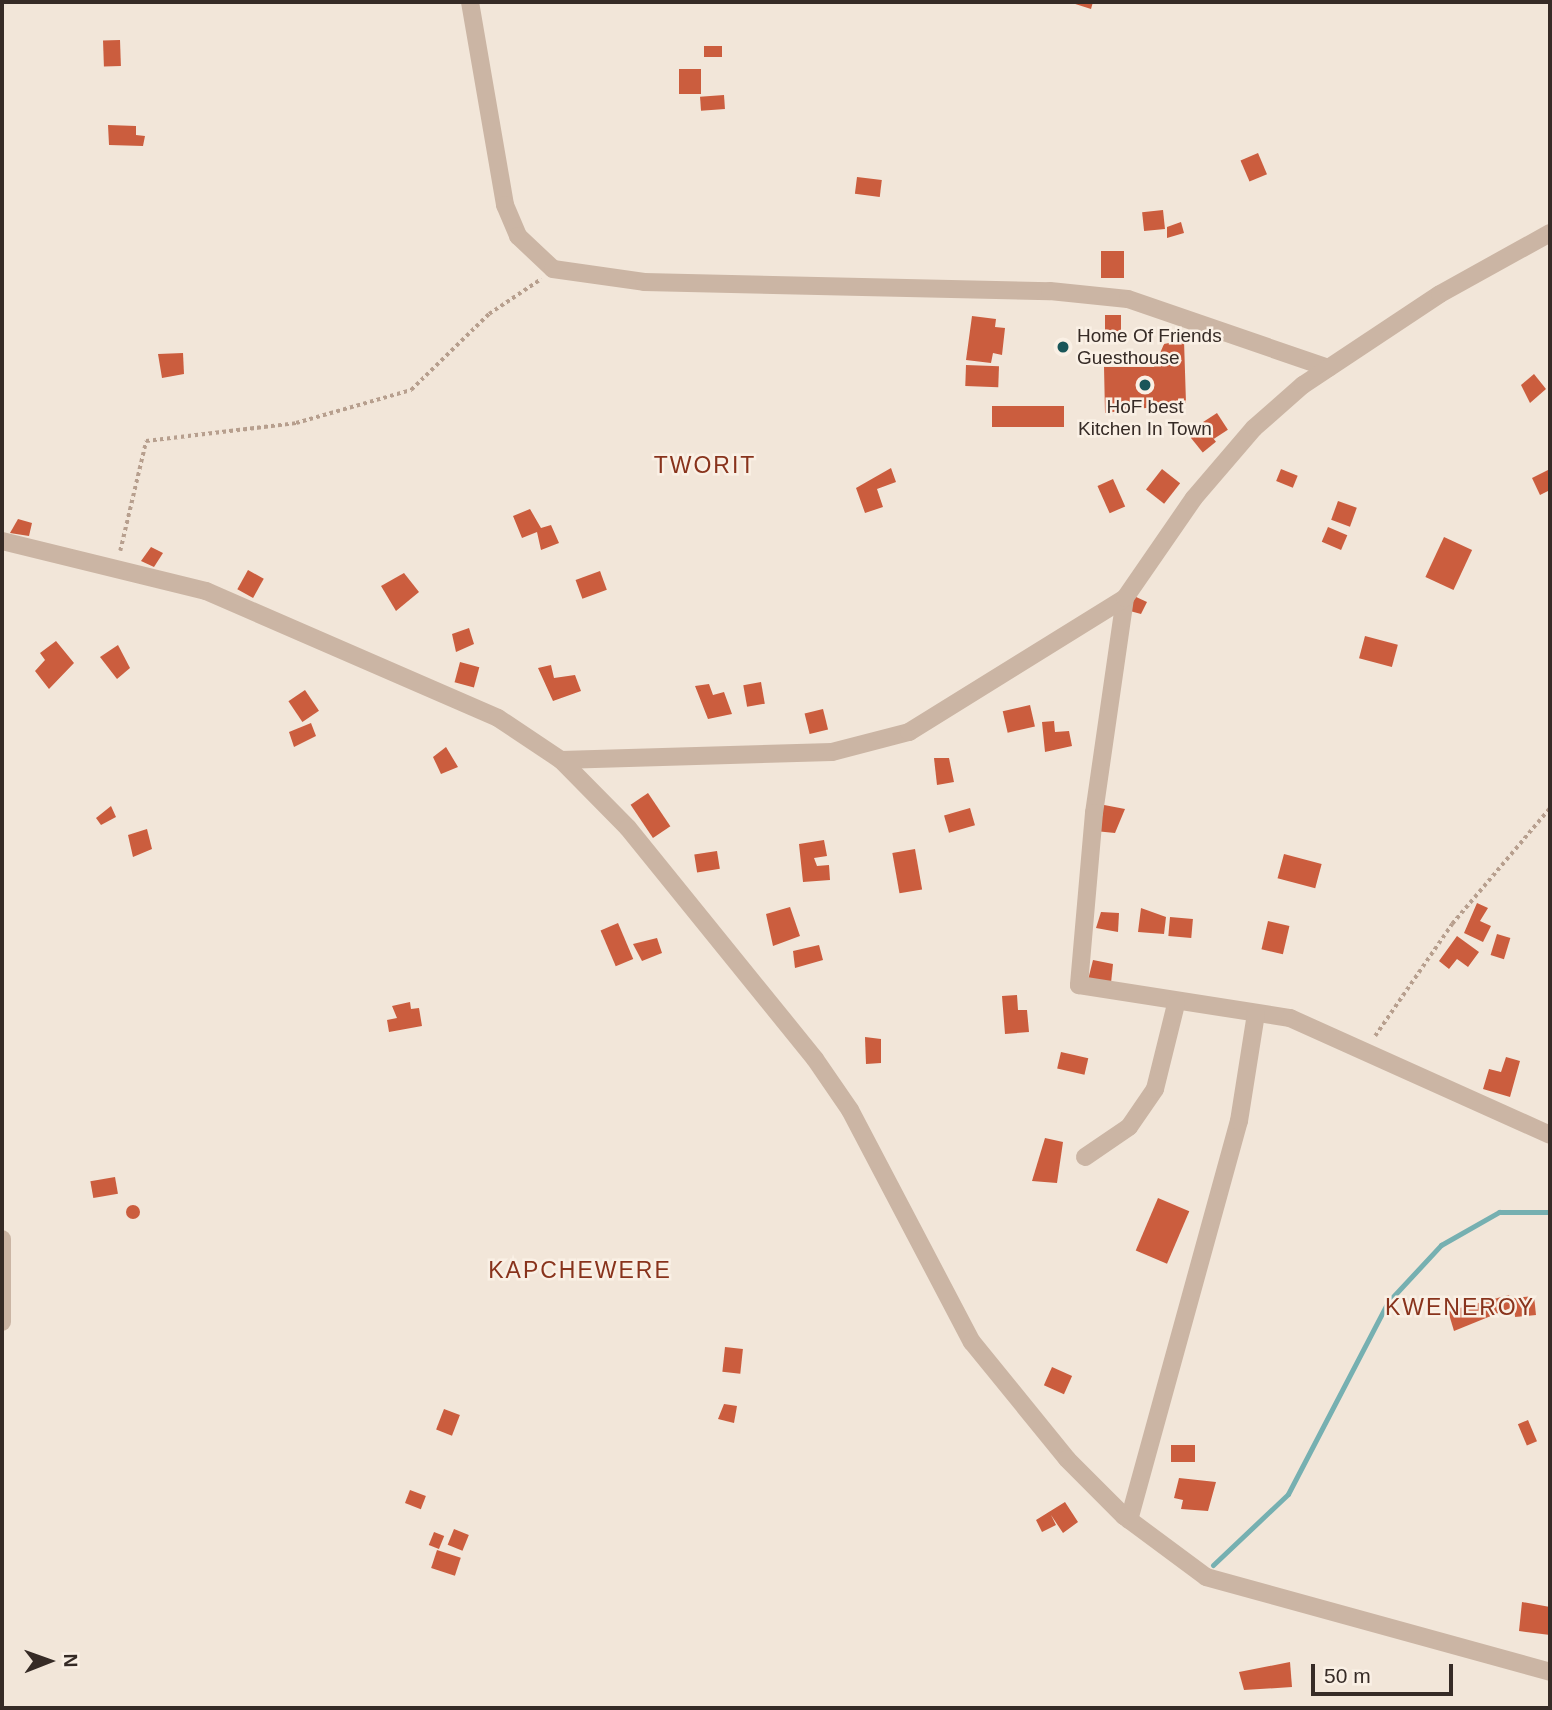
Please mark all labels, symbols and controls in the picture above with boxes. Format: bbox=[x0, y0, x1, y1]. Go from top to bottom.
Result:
place label: Home Of Friends Guesthouse bbox=[1077, 325, 1222, 369]
marker: Home Of Friends Guesthouse bbox=[1055, 339, 1071, 355]
marker: HoF best Kitchen In Town bbox=[1137, 377, 1153, 393]
place label: HoF best Kitchen In Town bbox=[1078, 396, 1212, 440]
district label: TWORIT bbox=[654, 451, 756, 479]
district label: KAPCHEWERE bbox=[489, 1256, 671, 1284]
district label: KWENEROY bbox=[1386, 1293, 1534, 1321]
north arrow bbox=[14, 1626, 84, 1696]
scale bar bbox=[1314, 1650, 1456, 1694]
text: N bbox=[60, 1654, 81, 1668]
text: 50 m bbox=[1324, 1664, 1371, 1687]

